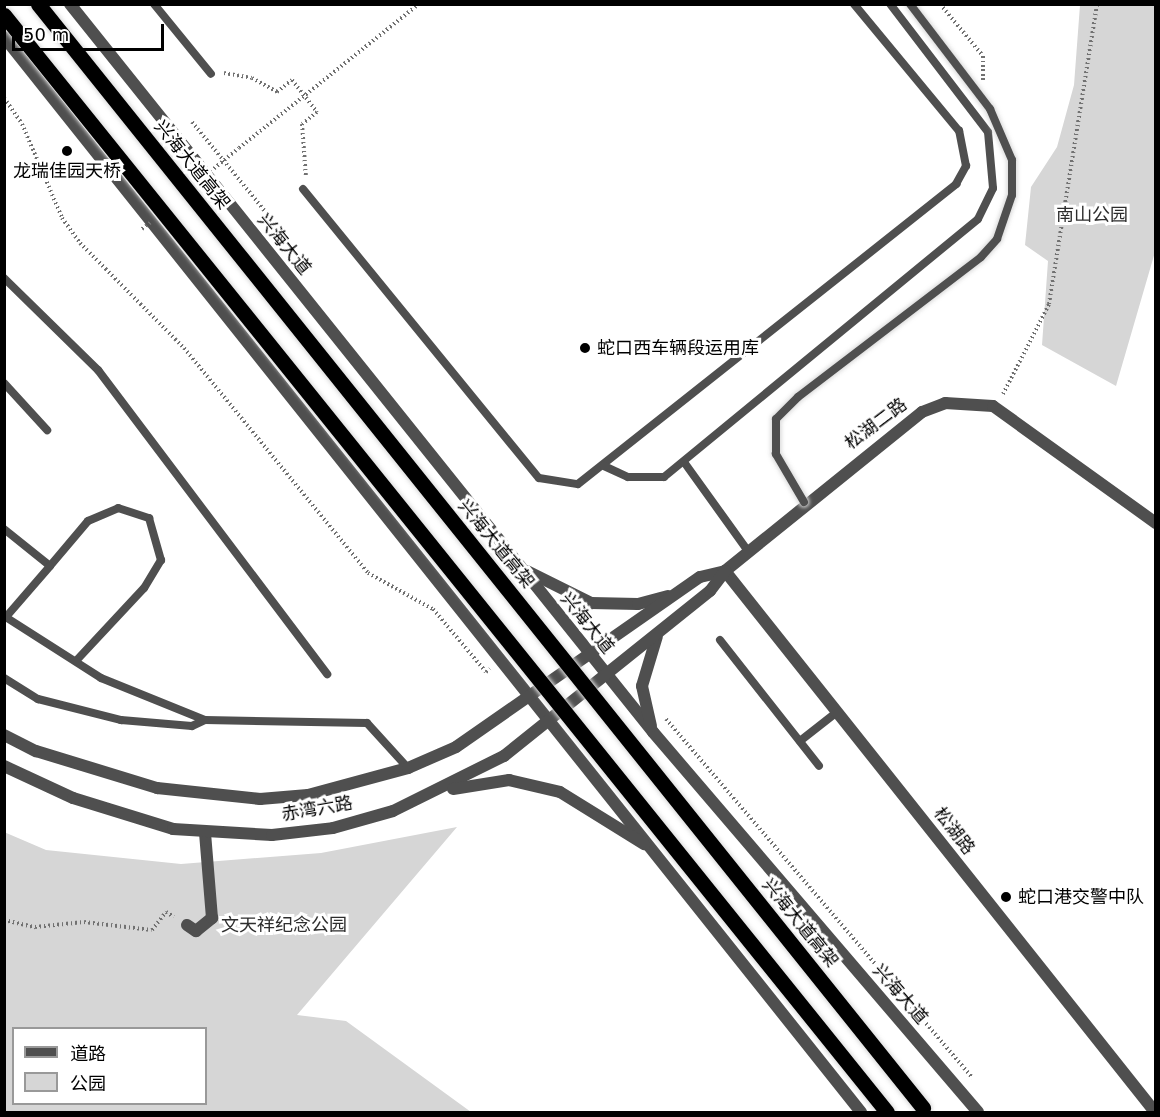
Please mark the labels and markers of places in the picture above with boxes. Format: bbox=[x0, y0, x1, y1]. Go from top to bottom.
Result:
marker: 龙瑞佳园天桥 bbox=[60, 144, 74, 158]
place label: 龙瑞佳园天桥 bbox=[13, 160, 121, 182]
place label: 蛇口西车辆段运用库 bbox=[597, 337, 759, 359]
marker: 蛇口西车辆段运用库 bbox=[578, 341, 592, 355]
place label: 蛇口港交警中队 bbox=[1018, 886, 1144, 908]
marker: 蛇口港交警中队 bbox=[999, 890, 1013, 904]

